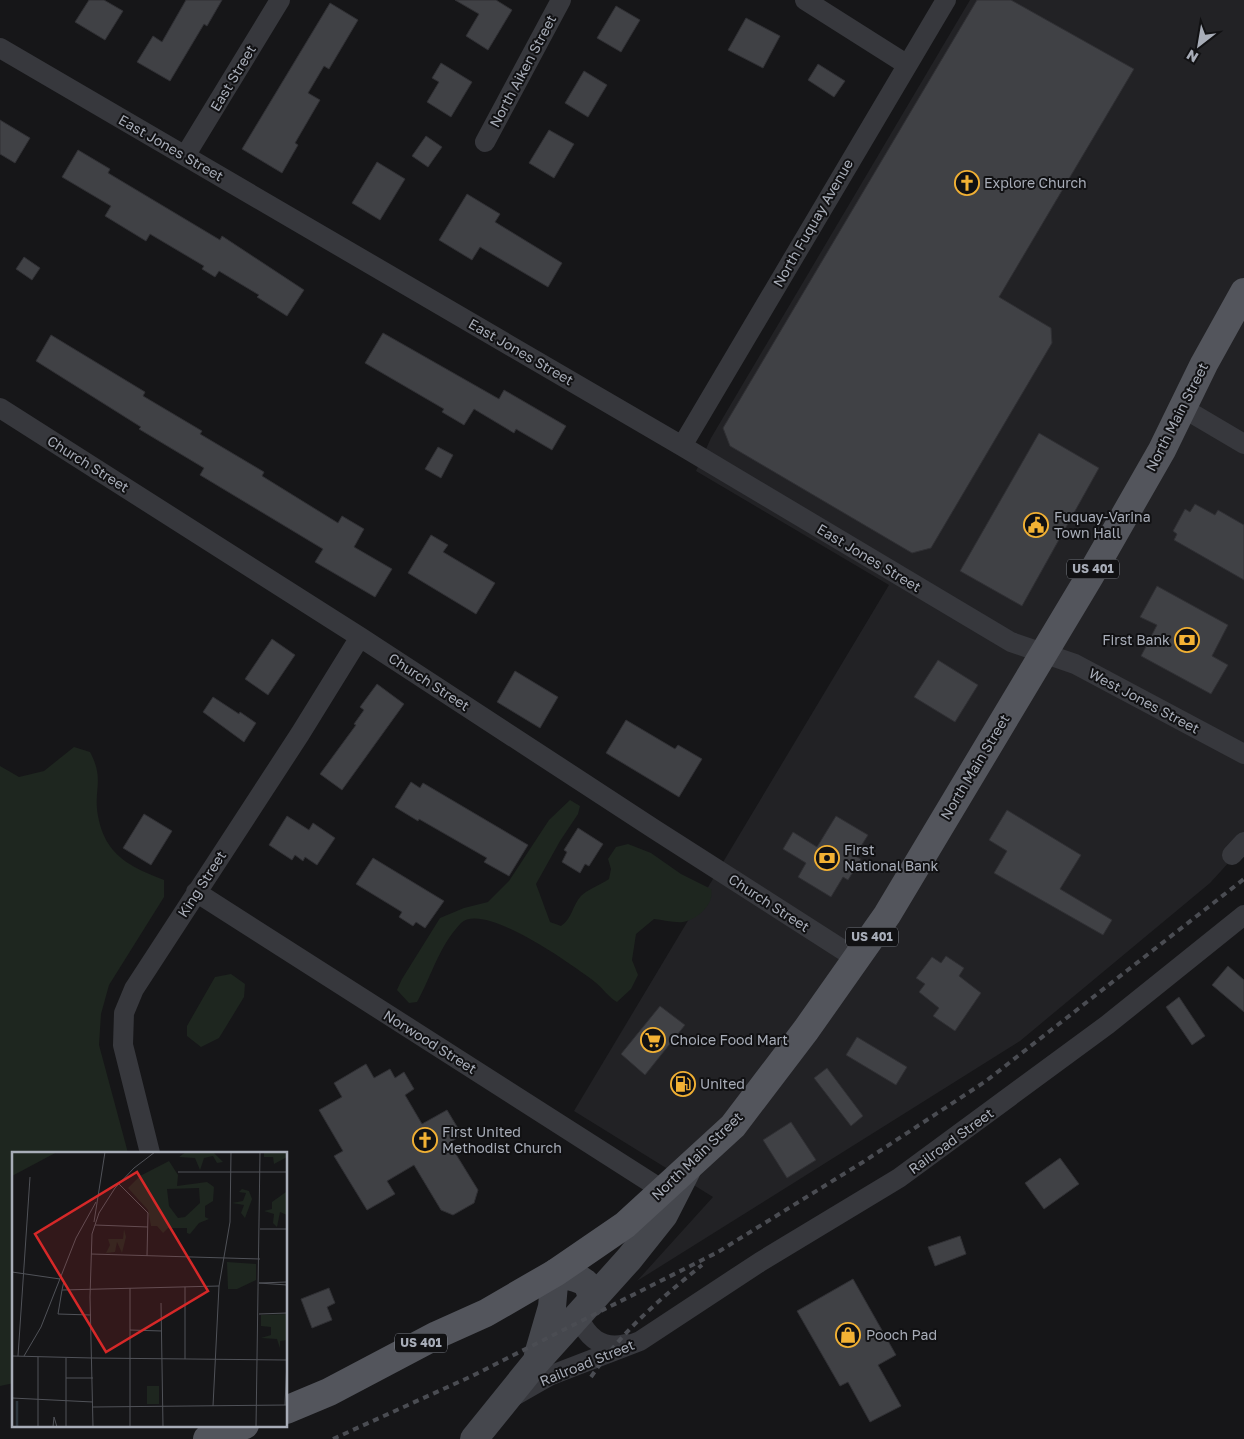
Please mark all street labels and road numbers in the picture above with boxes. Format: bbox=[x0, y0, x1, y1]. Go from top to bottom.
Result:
street label: North Aiken Street bbox=[486, 12, 559, 130]
street label: East Street bbox=[206, 42, 259, 114]
street label: East Jones Street bbox=[116, 111, 227, 184]
street label: North Fuquay Avenue bbox=[769, 156, 856, 290]
street label: East Jones Street bbox=[466, 315, 577, 388]
street label: North Main Street bbox=[1142, 360, 1211, 474]
street label: Church Street bbox=[44, 432, 132, 495]
street label: East Jones Street bbox=[814, 520, 924, 595]
road number: US 401 bbox=[1067, 560, 1119, 578]
street label: Church Street bbox=[386, 649, 473, 714]
street label: West Jones Street bbox=[1086, 664, 1202, 737]
street label: North Main Street bbox=[936, 711, 1013, 822]
street label: King Street bbox=[174, 847, 229, 920]
street label: Church Street bbox=[726, 870, 813, 935]
road number: US 401 bbox=[846, 928, 898, 946]
street label: Norwood Street bbox=[381, 1006, 480, 1077]
street label: Railroad Street bbox=[905, 1104, 996, 1177]
street label: North Main Street bbox=[648, 1108, 746, 1203]
road number: US 401 bbox=[395, 1334, 447, 1352]
street label: Railroad Street bbox=[537, 1336, 637, 1389]

